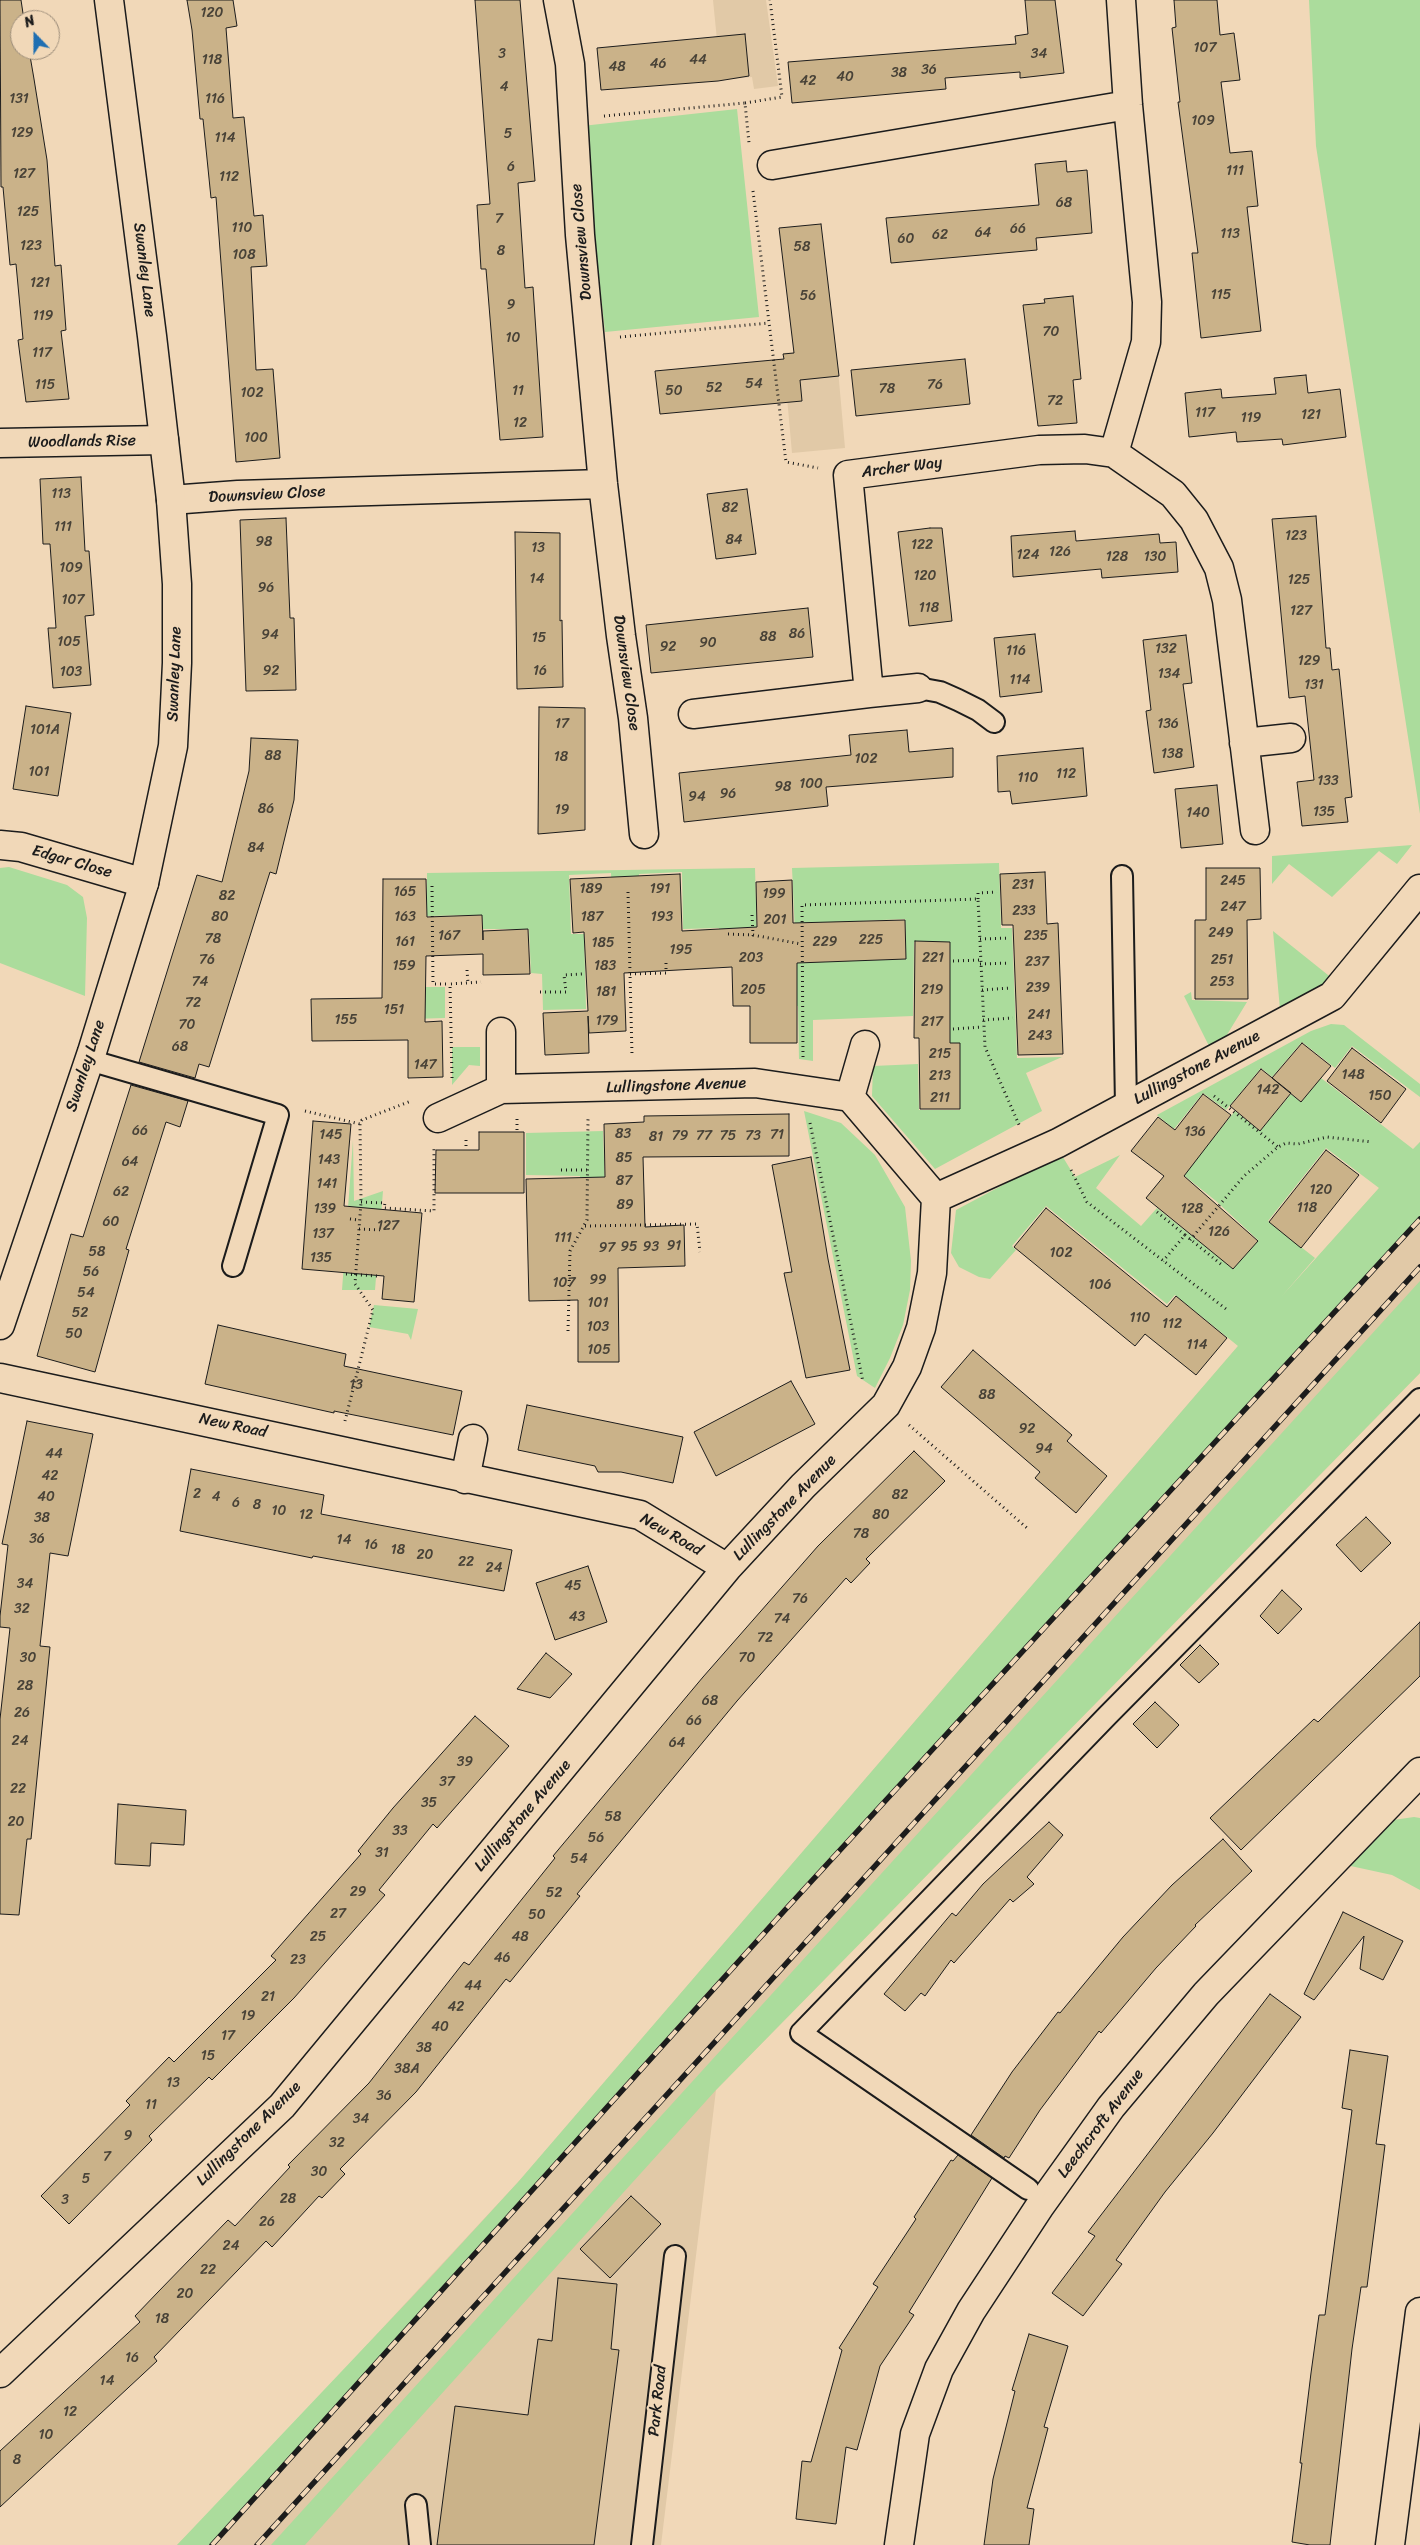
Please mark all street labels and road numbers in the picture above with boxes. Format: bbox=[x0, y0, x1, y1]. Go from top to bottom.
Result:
street label: Downsview Close bbox=[567, 183, 597, 301]
street label: Swanley Lane bbox=[129, 222, 159, 318]
street label: Woodlands Rise bbox=[28, 431, 136, 453]
street label: Archer Way bbox=[861, 454, 943, 482]
street label: Downsview Close bbox=[208, 482, 326, 508]
street label: Downsview Close bbox=[608, 614, 644, 732]
street label: Swanley Lane bbox=[164, 626, 186, 722]
street label: Edgar Close bbox=[30, 841, 114, 883]
street label: Swanley Lane bbox=[62, 1018, 110, 1114]
street label: Lullingstone Avenue bbox=[1131, 1027, 1263, 1109]
street label: Lullingstone Avenue bbox=[606, 1074, 746, 1098]
street label: New Road bbox=[197, 1409, 269, 1443]
street label: Lullingstone Avenue bbox=[729, 1451, 841, 1565]
street label: New Road bbox=[636, 1509, 706, 1561]
street label: Lullingstone Avenue bbox=[471, 1756, 575, 1876]
street label: Leechcroft Avenue bbox=[1054, 2066, 1148, 2182]
street label: Lullingstone Avenue bbox=[193, 2078, 305, 2190]
street label: Park Road bbox=[645, 2365, 671, 2437]

